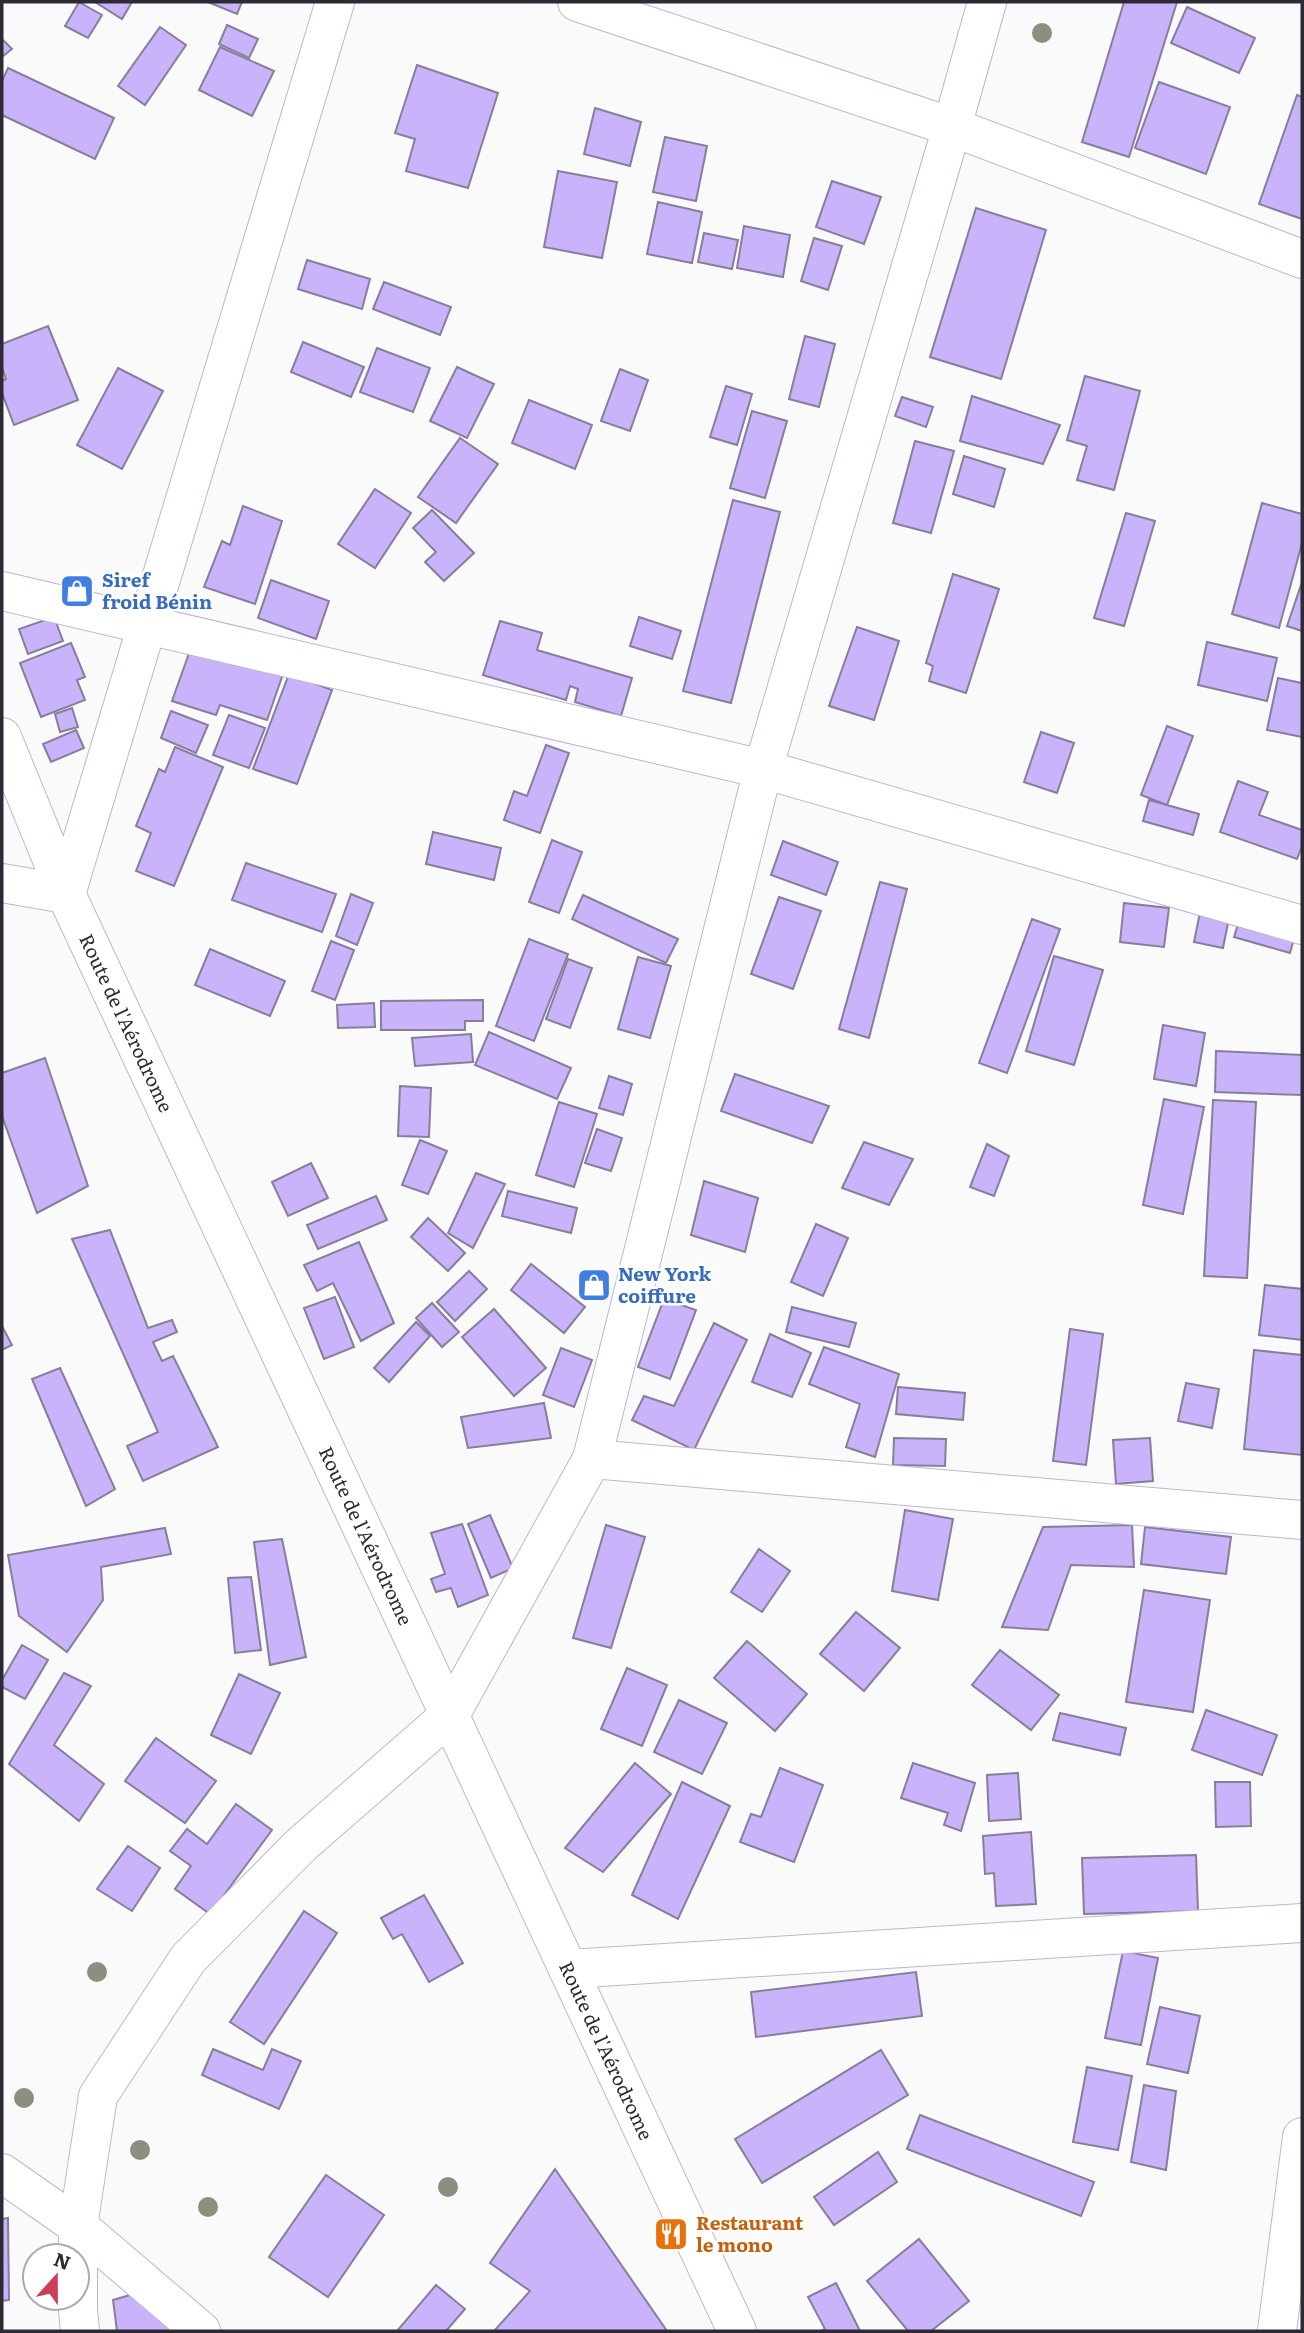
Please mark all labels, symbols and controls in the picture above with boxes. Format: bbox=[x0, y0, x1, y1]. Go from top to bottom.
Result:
place label: Siref froid Bénin bbox=[102, 565, 212, 615]
shop icon: Siref froid Bénin bbox=[58, 572, 96, 610]
street label: Route de l'Aérodrome bbox=[73, 929, 181, 1117]
place label: New York coiffure bbox=[618, 1259, 711, 1309]
shop icon: New York coiffure bbox=[575, 1266, 613, 1304]
street label: Route de l'Aérodrome bbox=[313, 1442, 420, 1630]
street label: Route de l'Aérodrome bbox=[553, 1956, 661, 2144]
place label: Restaurant le mono bbox=[696, 2208, 804, 2258]
restaurant icon: Restaurant le mono bbox=[652, 2215, 690, 2253]
north arrow bbox=[21, 2242, 91, 2312]
text: N bbox=[50, 2244, 75, 2276]

